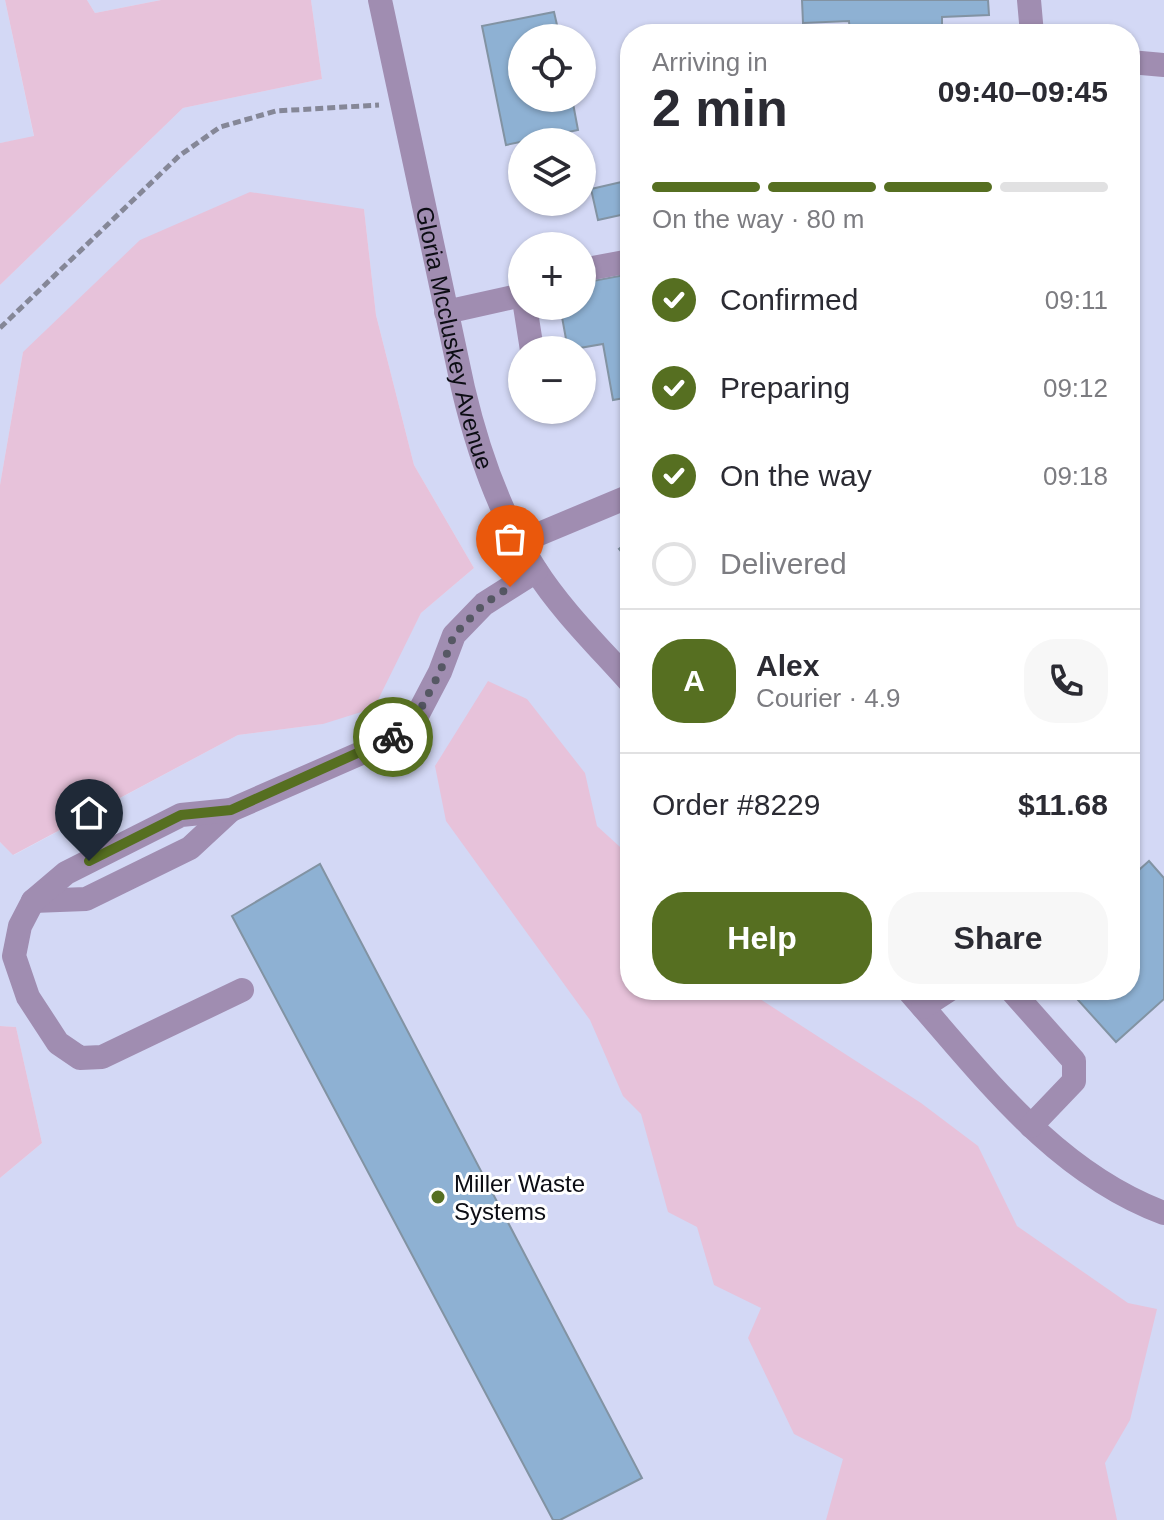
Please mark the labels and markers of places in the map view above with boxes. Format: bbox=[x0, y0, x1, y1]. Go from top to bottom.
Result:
pin bbox=[476, 505, 544, 587]
pin bbox=[55, 779, 123, 861]
place label: Miller Waste Systems bbox=[454, 1170, 585, 1225]
marker: Miller Waste Systems bbox=[429, 1188, 447, 1206]

